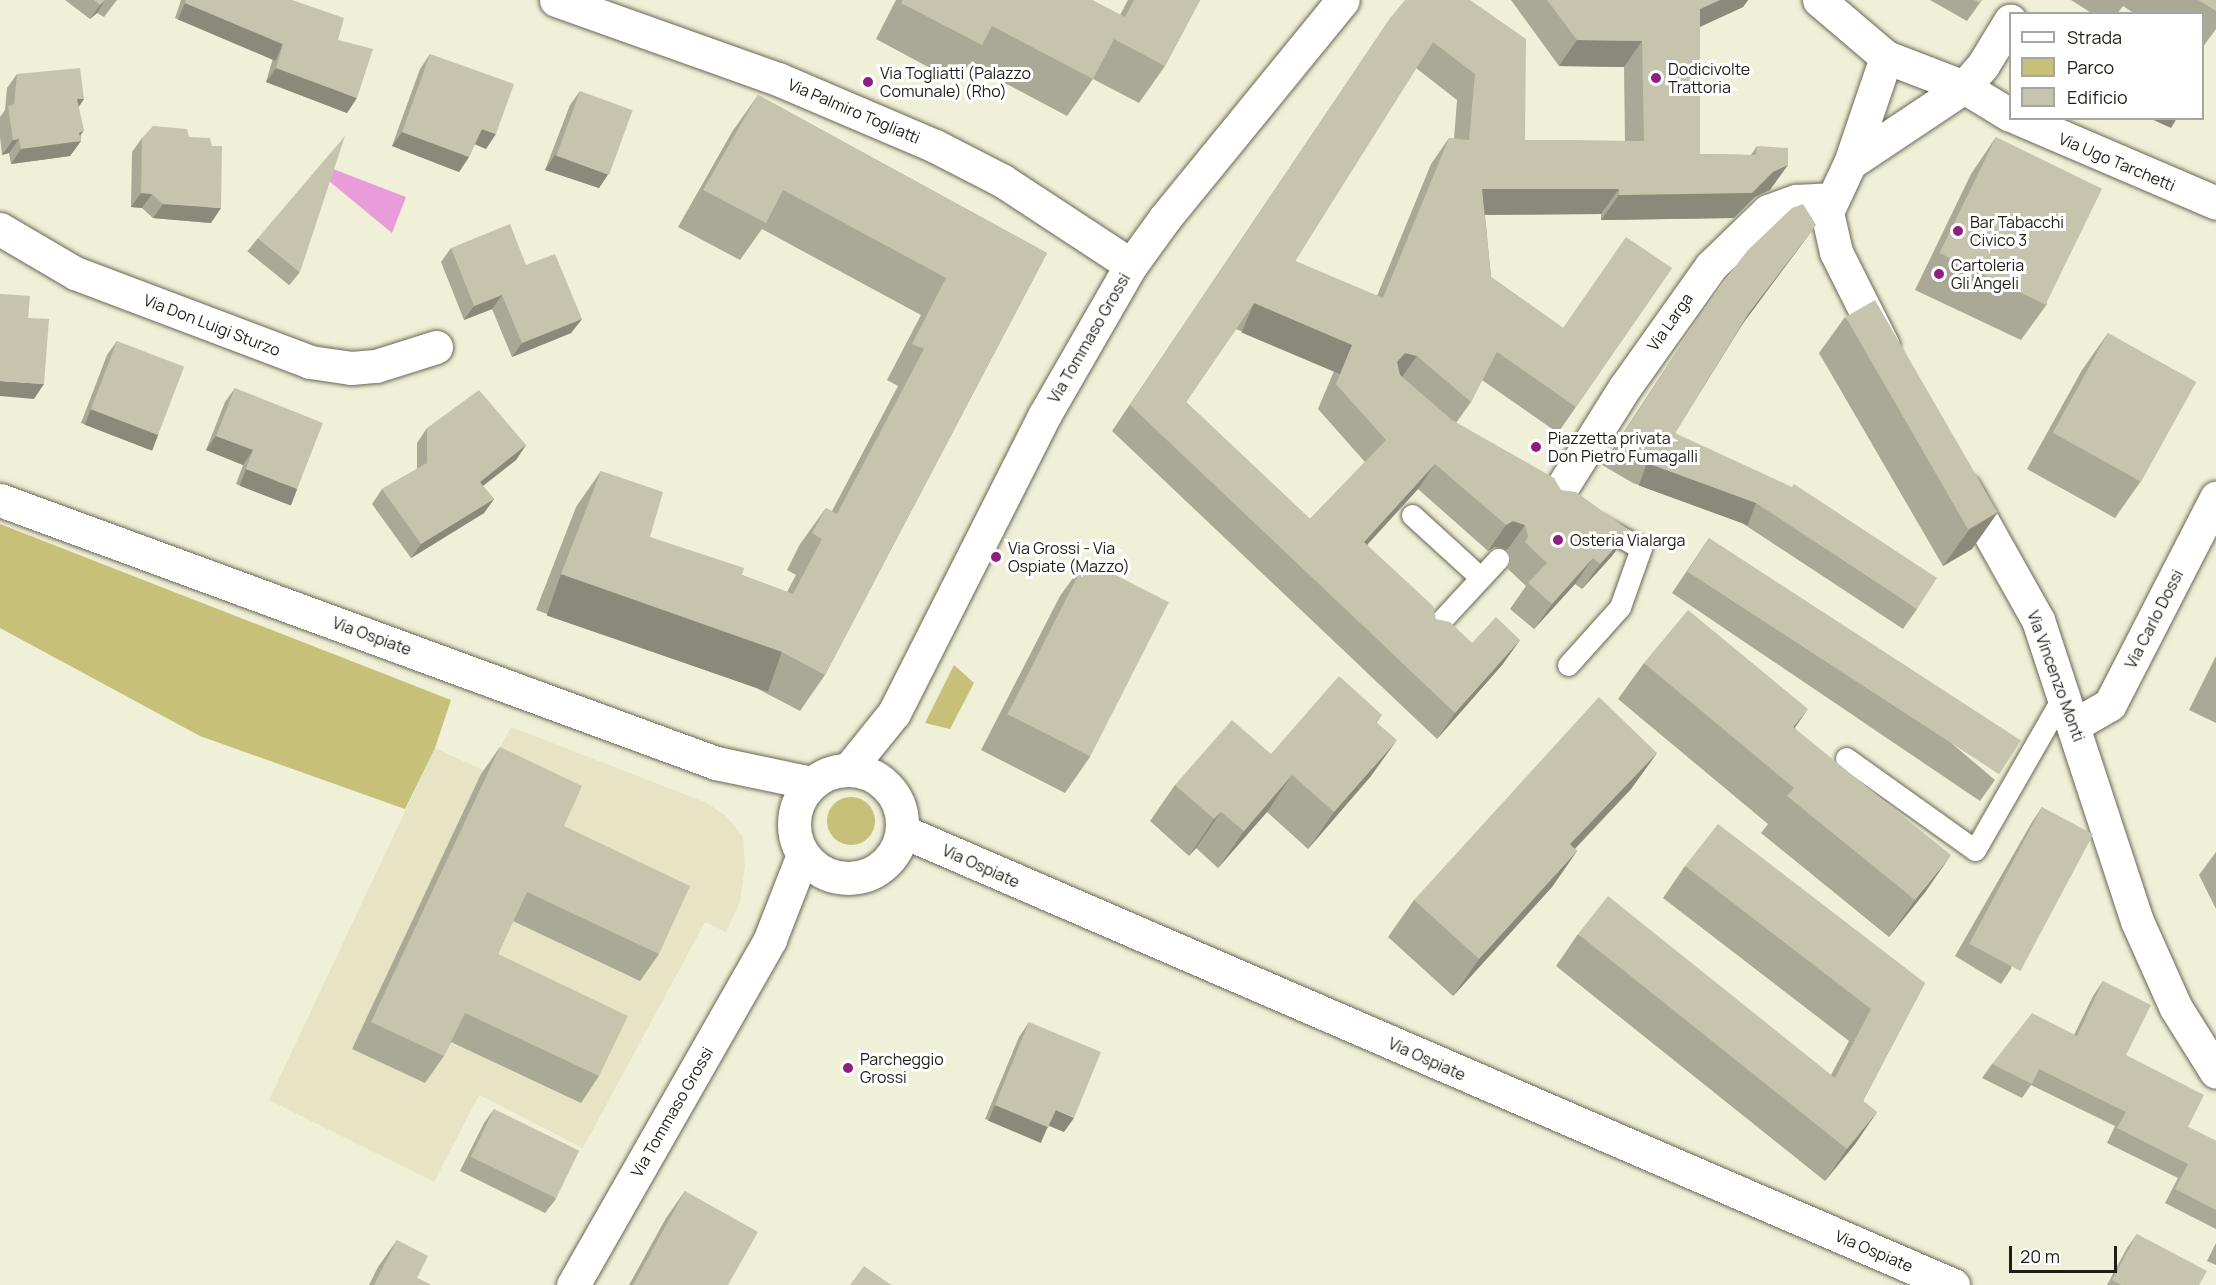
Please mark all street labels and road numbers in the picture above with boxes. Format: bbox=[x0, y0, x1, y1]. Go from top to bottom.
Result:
street label: Via Palmiro Togliatti bbox=[785, 74, 923, 148]
street label: Via Ugo Tarchetti bbox=[2056, 129, 2178, 195]
street label: Via Tommaso Grossi bbox=[1044, 270, 1134, 406]
street label: Via Larga bbox=[1643, 289, 1697, 355]
street label: Via Don Luigi Sturzo bbox=[141, 290, 283, 360]
street label: Via Carlo Dossi bbox=[2121, 566, 2187, 672]
street label: Via Vincenzo Monti bbox=[2023, 608, 2089, 744]
street label: Via Ospiate bbox=[330, 613, 414, 659]
street label: Via Ospiate bbox=[939, 840, 1023, 892]
street label: Via Ospiate bbox=[1385, 1033, 1469, 1085]
street label: Via Tommaso Grossi bbox=[627, 1044, 717, 1180]
street label: Via Ospiate bbox=[1832, 1226, 1916, 1276]

